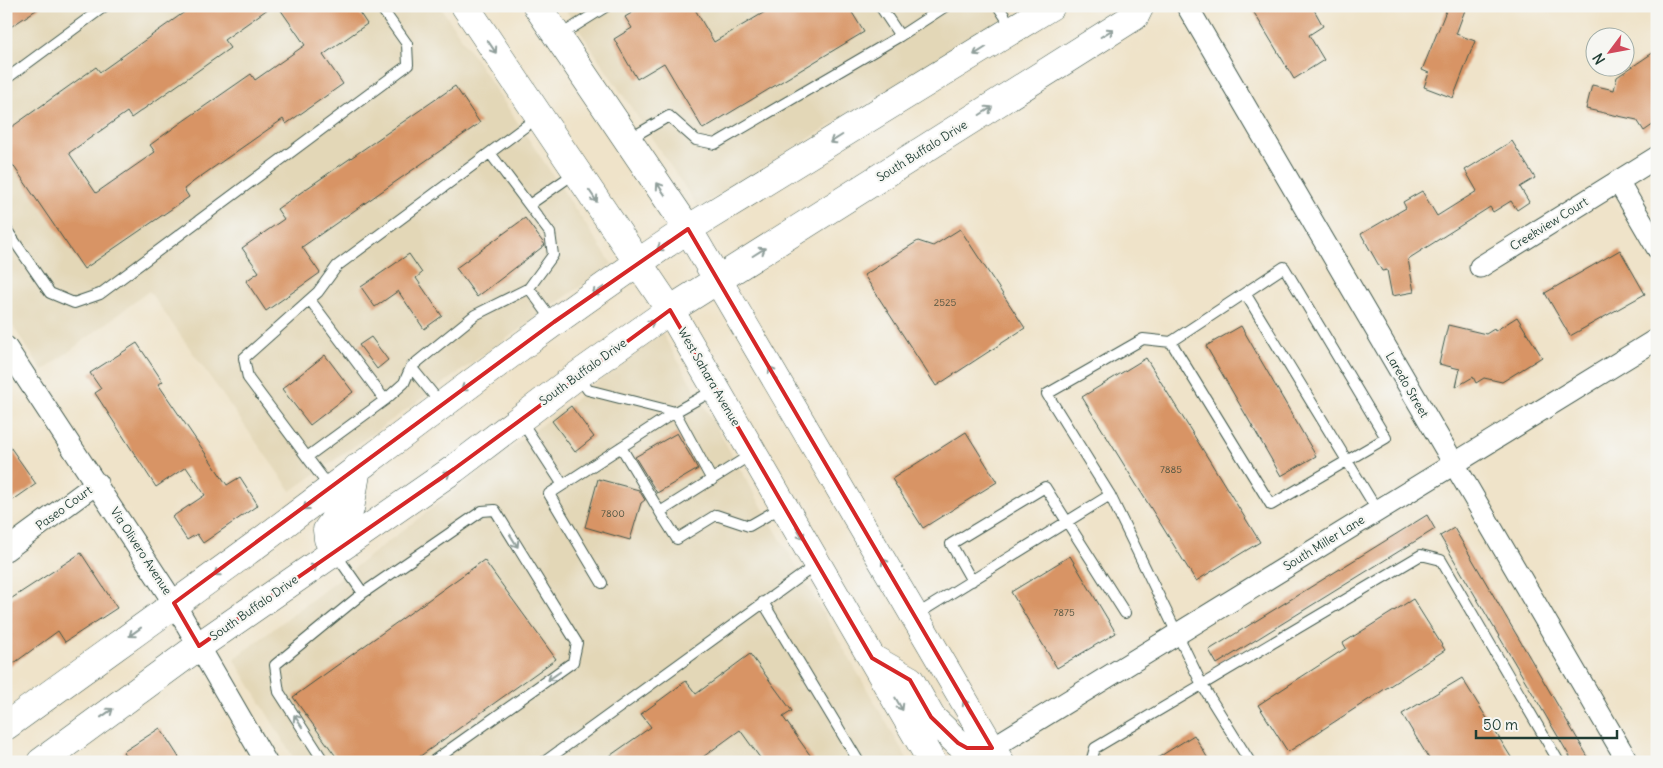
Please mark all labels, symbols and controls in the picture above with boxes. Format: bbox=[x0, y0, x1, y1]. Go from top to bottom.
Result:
one-way arrow bbox=[1100, 28, 1114, 38]
north arrow bbox=[1586, 28, 1636, 78]
one-way arrow bbox=[487, 40, 497, 54]
one-way arrow bbox=[973, 46, 987, 56]
text: N bbox=[1589, 50, 1609, 68]
one-way arrow bbox=[979, 106, 993, 116]
street label: South Buffalo Drive bbox=[874, 117, 970, 185]
one-way arrow bbox=[830, 134, 844, 144]
one-way arrow bbox=[656, 182, 666, 196]
one-way arrow bbox=[588, 189, 598, 203]
street label: Creekview Court bbox=[1507, 194, 1591, 254]
one-way arrow bbox=[657, 241, 671, 251]
one-way arrow bbox=[752, 247, 766, 258]
one-way arrow bbox=[592, 286, 606, 296]
house number: 2525 bbox=[934, 296, 956, 309]
one-way arrow bbox=[641, 320, 655, 330]
street label: West Sahara Avenue bbox=[675, 325, 744, 429]
street label: South Buffalo Drive bbox=[536, 335, 629, 408]
street label: Laredo Street bbox=[1383, 349, 1432, 420]
one-way arrow bbox=[768, 366, 778, 380]
one-way arrow bbox=[460, 381, 474, 391]
house number: 7885 bbox=[1160, 463, 1182, 476]
one-way arrow bbox=[437, 471, 451, 481]
street label: Paseo Court bbox=[33, 482, 95, 533]
one-way arrow bbox=[303, 499, 316, 510]
street label: Via Olivero Avenue bbox=[107, 504, 175, 597]
house number: 7800 bbox=[601, 507, 625, 520]
street label: South Miller Lane bbox=[1280, 512, 1367, 574]
one-way arrow bbox=[795, 526, 805, 540]
one-way arrow bbox=[509, 534, 519, 548]
one-way arrow bbox=[880, 559, 890, 573]
one-way arrow bbox=[304, 564, 318, 574]
one-way arrow bbox=[214, 565, 227, 576]
street label: South Buffalo Drive bbox=[207, 572, 301, 644]
house number: 7875 bbox=[1053, 606, 1075, 619]
one-way arrow bbox=[128, 627, 142, 637]
one-way arrow bbox=[547, 671, 561, 681]
one-way arrow bbox=[894, 697, 904, 711]
one-way arrow bbox=[962, 699, 972, 714]
one-way arrow bbox=[100, 708, 114, 718]
scale bar bbox=[1476, 708, 1617, 740]
one-way arrow bbox=[292, 714, 302, 728]
text: 50 m bbox=[1483, 715, 1518, 734]

